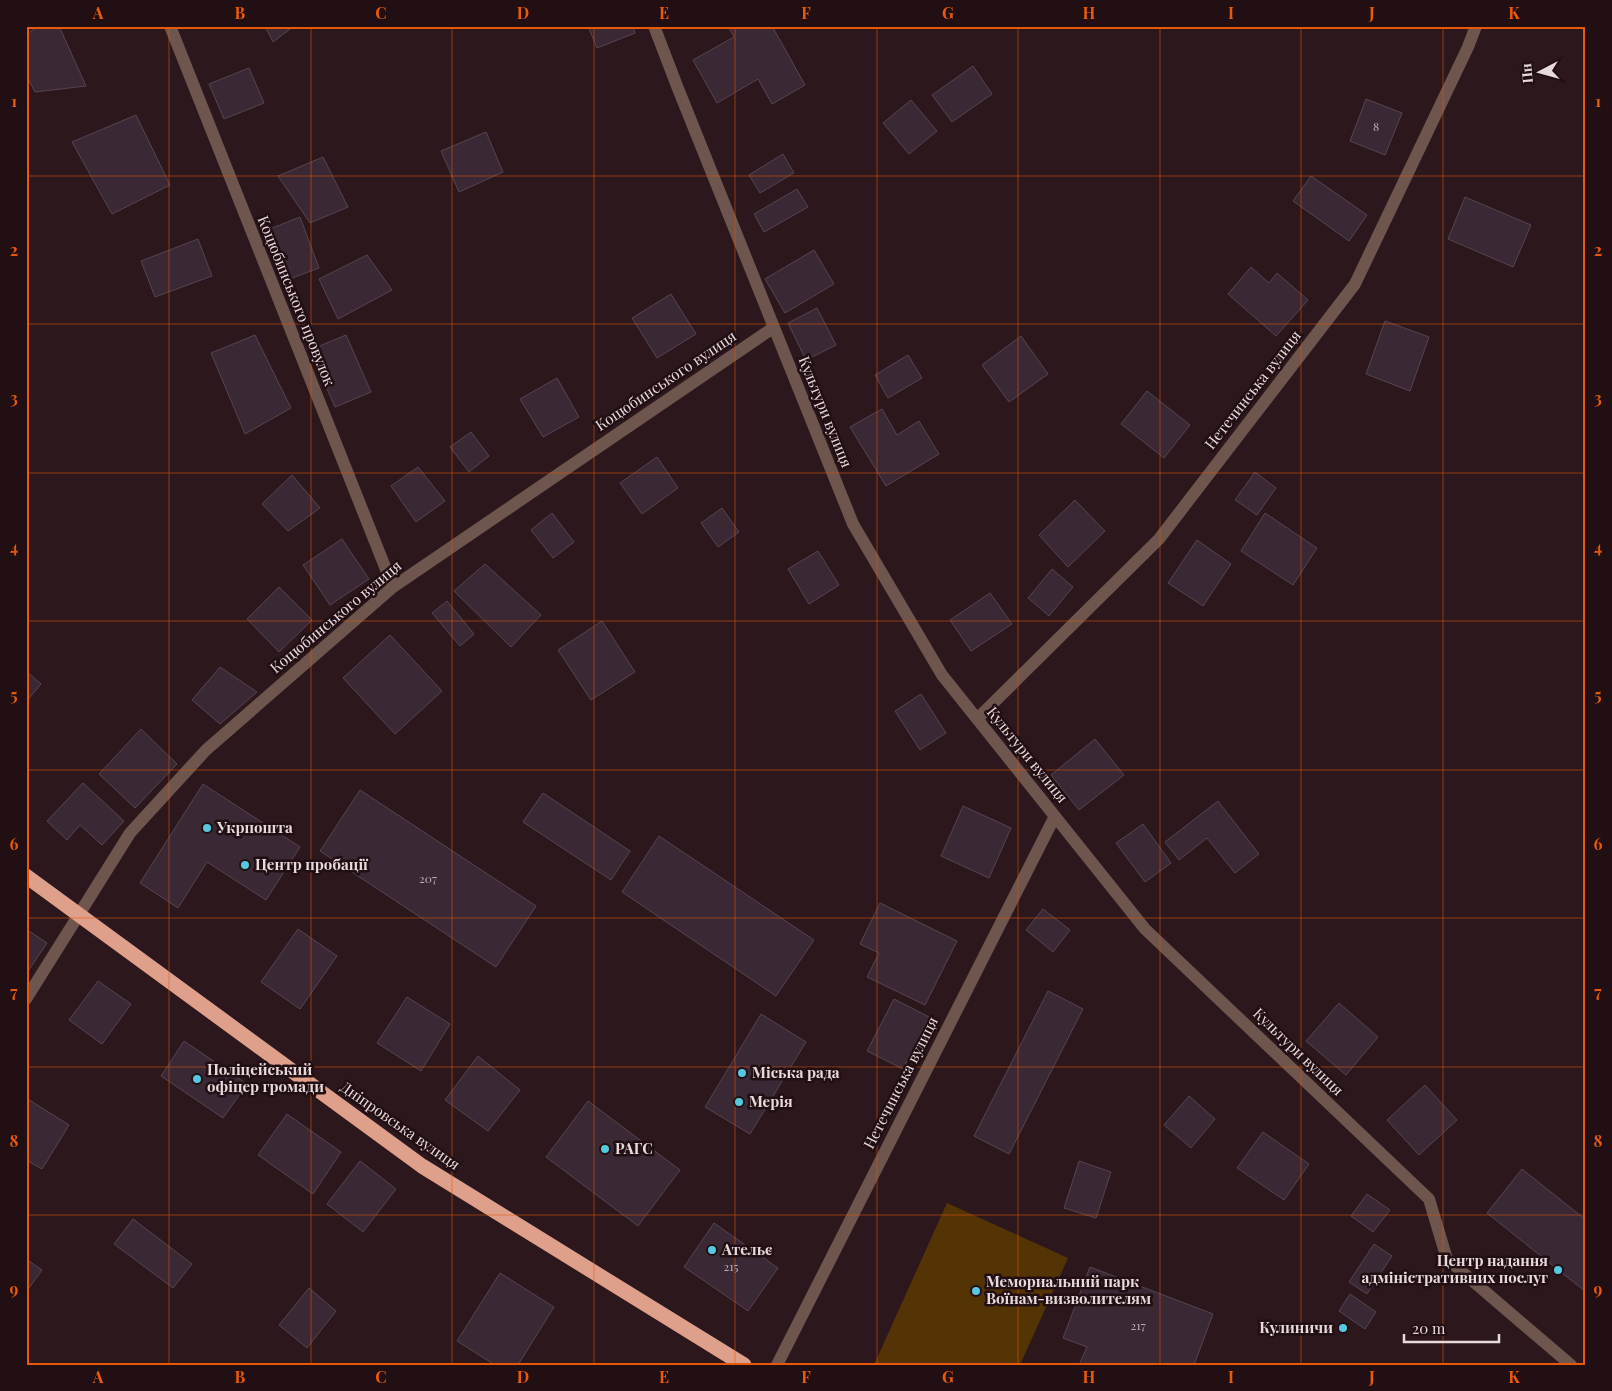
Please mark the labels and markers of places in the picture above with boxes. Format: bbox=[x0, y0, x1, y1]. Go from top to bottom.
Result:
place label: Укрпошта bbox=[216, 817, 293, 837]
marker: Укрпошта bbox=[201, 822, 213, 834]
place label: Центр пробації bbox=[255, 854, 369, 874]
marker: Центр пробації bbox=[239, 859, 251, 871]
place label: Поліцейський офіцер громади bbox=[207, 1059, 324, 1096]
place label: Міська рада bbox=[752, 1062, 840, 1082]
marker: Міська рада bbox=[736, 1067, 748, 1079]
marker: Поліцейський офіцер громади bbox=[191, 1073, 203, 1085]
place label: Мерія bbox=[749, 1091, 793, 1111]
marker: Мерія bbox=[733, 1096, 745, 1108]
place label: РАГС bbox=[615, 1138, 653, 1158]
marker: РАГС bbox=[599, 1143, 611, 1155]
place label: Ательє bbox=[721, 1239, 773, 1259]
marker: Ательє bbox=[706, 1244, 718, 1256]
place label: Центр надання адміністративних послуг bbox=[1362, 1250, 1548, 1287]
marker: Центр надання адміністративних послуг bbox=[1552, 1264, 1564, 1276]
place label: Мемориальний парк Воїнам-визволителям bbox=[986, 1271, 1151, 1308]
marker: Мемориальний парк Воїнам-визволителям bbox=[970, 1285, 982, 1297]
place label: Кулиничи bbox=[1259, 1317, 1333, 1337]
marker: Кулиничи bbox=[1337, 1322, 1349, 1334]

